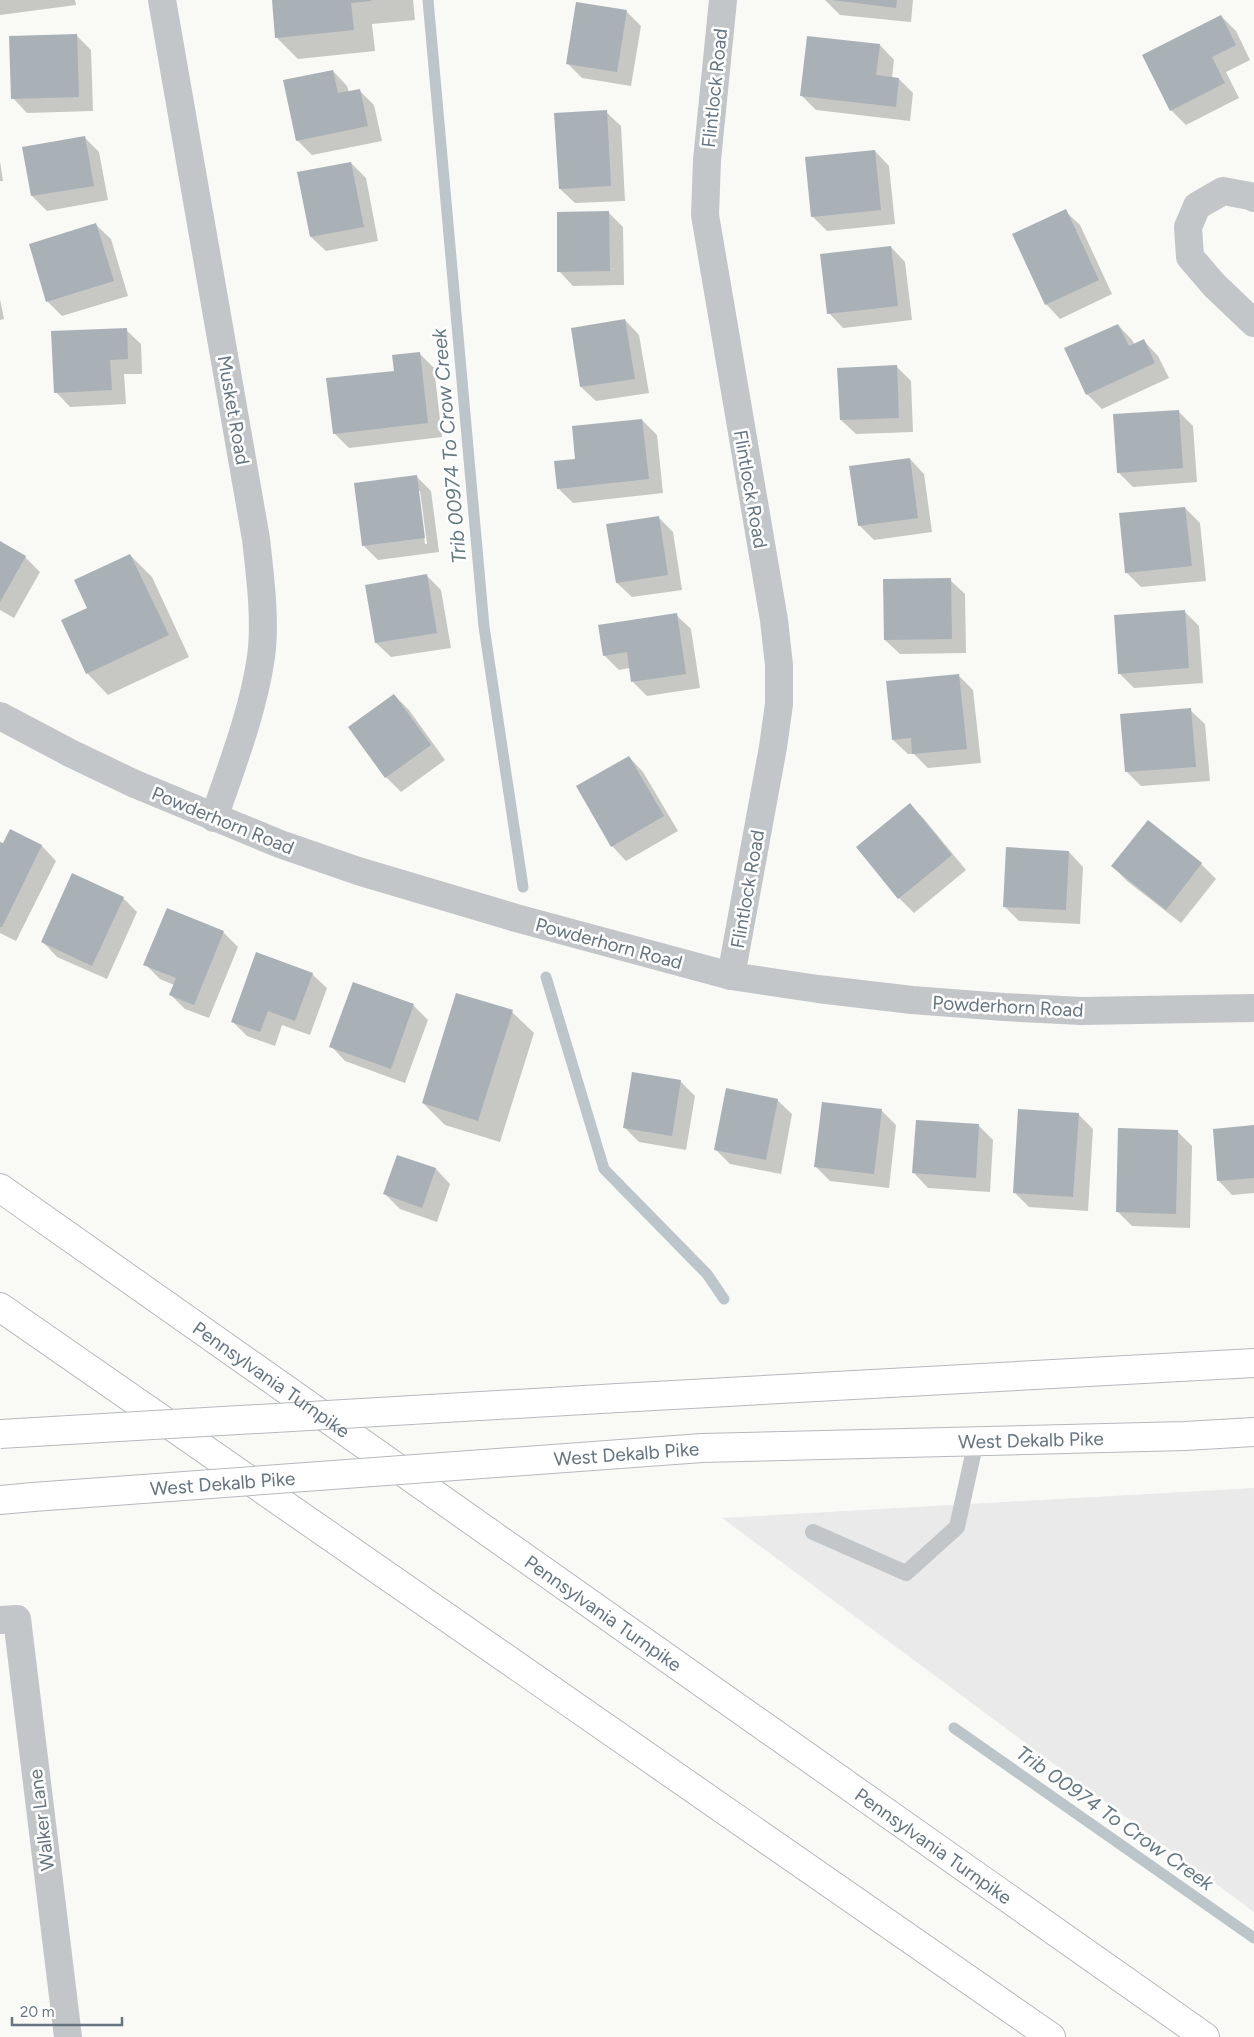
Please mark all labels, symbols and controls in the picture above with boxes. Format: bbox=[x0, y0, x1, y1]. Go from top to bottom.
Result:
street label: Flintlock Road bbox=[697, 27, 732, 149]
water label: Trib 00974 To Crow Creek bbox=[427, 326, 471, 564]
street label: Musket Road bbox=[213, 354, 254, 467]
street label: Flintlock Road bbox=[729, 428, 772, 550]
street label: Powderhorn Road bbox=[148, 781, 297, 859]
street label: Flintlock Road bbox=[726, 828, 769, 950]
street label: Powderhorn Road bbox=[533, 913, 685, 974]
street label: Powderhorn Road bbox=[932, 991, 1084, 1022]
street label: Pennsylvania Turnpike bbox=[188, 1316, 354, 1443]
street label: West Dekalb Pike bbox=[958, 1427, 1104, 1454]
street label: West Dekalb Pike bbox=[553, 1437, 700, 1471]
street label: West Dekalb Pike bbox=[149, 1467, 296, 1500]
street label: Pennsylvania Turnpike bbox=[520, 1550, 686, 1677]
water label: Trib 00974 To Crow Creek bbox=[1012, 1741, 1220, 1896]
street label: Walker Lane bbox=[24, 1768, 59, 1872]
street label: Pennsylvania Turnpike bbox=[850, 1783, 1016, 1909]
scale bar bbox=[12, 1994, 122, 2026]
text: 20 m bbox=[20, 2003, 54, 2021]

